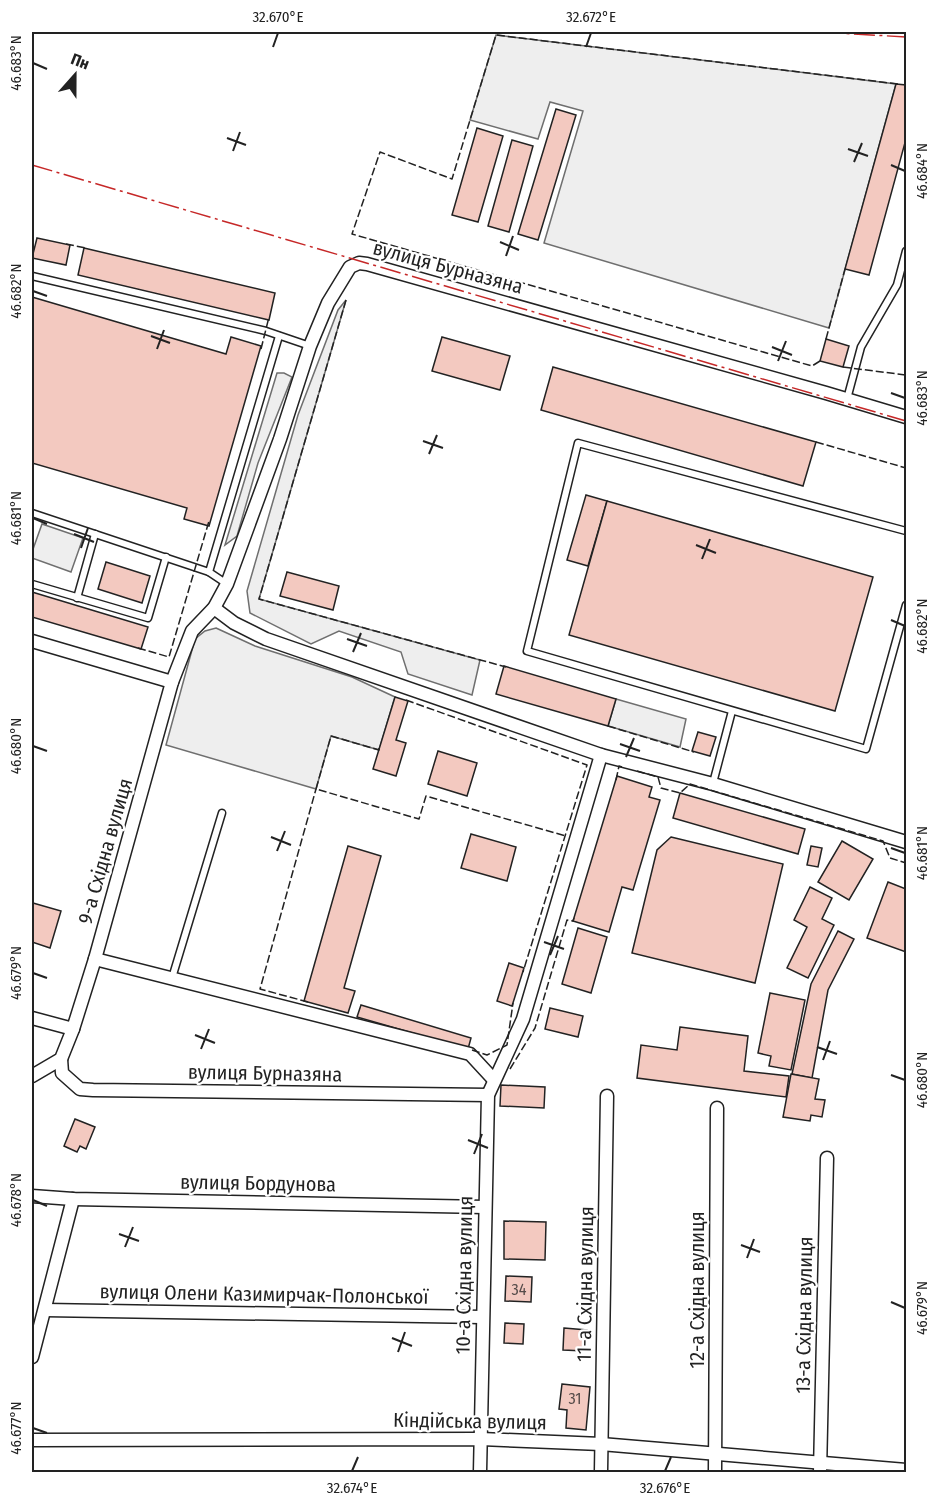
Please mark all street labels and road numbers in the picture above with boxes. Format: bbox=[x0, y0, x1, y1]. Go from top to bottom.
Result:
street label: вулиця Бурназяна bbox=[370, 235, 526, 299]
street label: 9-а Східна вулиця bbox=[73, 775, 137, 927]
street label: вулиця Бурназяна bbox=[188, 1060, 342, 1086]
street label: вулиця Бордунова bbox=[180, 1170, 336, 1196]
street label: 10-а Східна вулиця bbox=[451, 1195, 477, 1355]
street label: 11-а Східна вулиця bbox=[572, 1206, 598, 1362]
street label: 12-а Східна вулиця bbox=[685, 1211, 709, 1369]
street label: 13-а Східна вулиця bbox=[791, 1236, 817, 1394]
street label: вулиця Олени Казимирчак-Полонської bbox=[99, 1279, 430, 1309]
street label: Кіндійська вулиця bbox=[393, 1408, 547, 1434]

